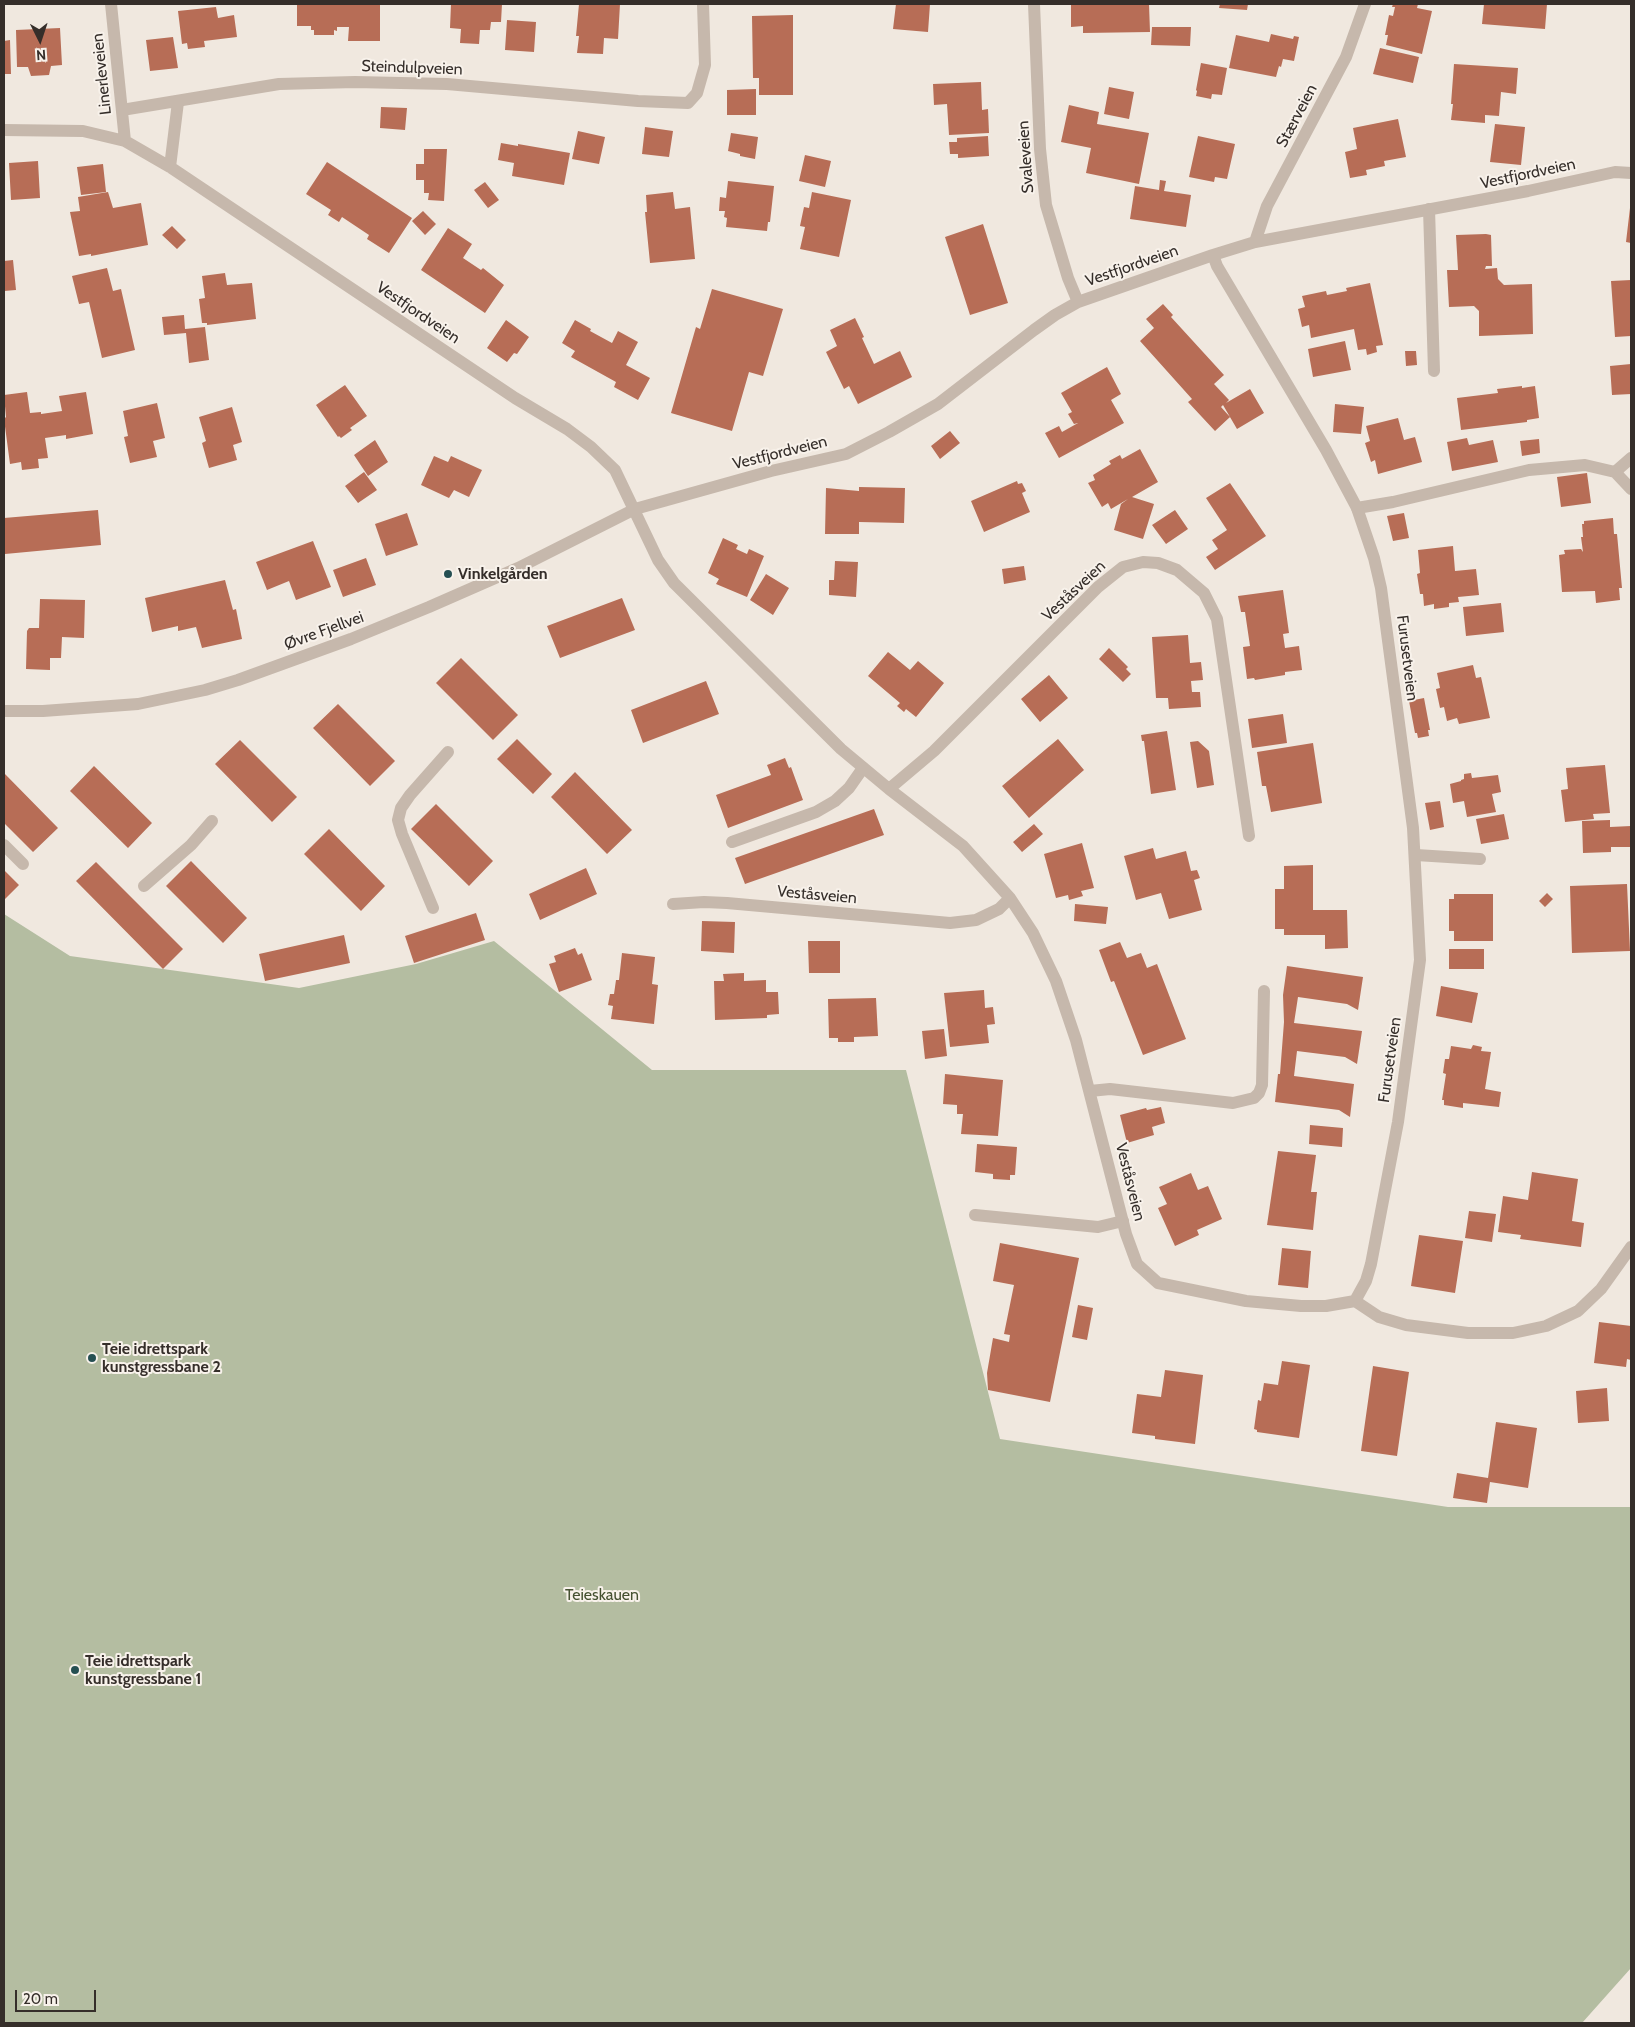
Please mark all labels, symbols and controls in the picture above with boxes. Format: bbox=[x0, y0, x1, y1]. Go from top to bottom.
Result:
north arrow bbox=[15, 15, 65, 65]
street label: Linerleveien bbox=[88, 32, 116, 116]
text: N bbox=[35, 46, 47, 64]
street label: Steindulpveien bbox=[361, 57, 463, 79]
street label: Stærveien bbox=[1272, 81, 1322, 151]
street label: Svaleveien bbox=[1014, 120, 1038, 194]
street label: Vestfjordveien bbox=[1479, 155, 1577, 193]
street label: Vestfjordveien bbox=[1083, 241, 1181, 291]
street label: Vestfjordveien bbox=[373, 278, 463, 348]
street label: Vestfjordveien bbox=[731, 432, 829, 474]
street label: Veståsveien bbox=[1038, 557, 1110, 625]
place label: Vinkelgården bbox=[458, 564, 548, 584]
marker: Vinkelgården bbox=[442, 568, 454, 580]
street label: Øvre Fjellvei bbox=[282, 608, 366, 654]
street label: Furusetveien bbox=[1392, 614, 1422, 702]
street label: Veståsveien bbox=[776, 882, 858, 908]
street label: Furusetveien bbox=[1374, 1016, 1406, 1104]
street label: Veståsveien bbox=[1111, 1141, 1149, 1223]
place label: Teie idrettspark kunstgressbane 2 bbox=[102, 1339, 221, 1377]
marker: Teie idrettspark kunstgressbane 2 bbox=[86, 1352, 98, 1364]
park label: Teieskauen bbox=[565, 1585, 639, 1605]
place label: Teie idrettspark kunstgressbane 1 bbox=[85, 1651, 201, 1689]
marker: Teie idrettspark kunstgressbane 1 bbox=[69, 1664, 81, 1676]
scale bar bbox=[18, 1980, 99, 2012]
text: 20 m bbox=[23, 1990, 58, 2008]

